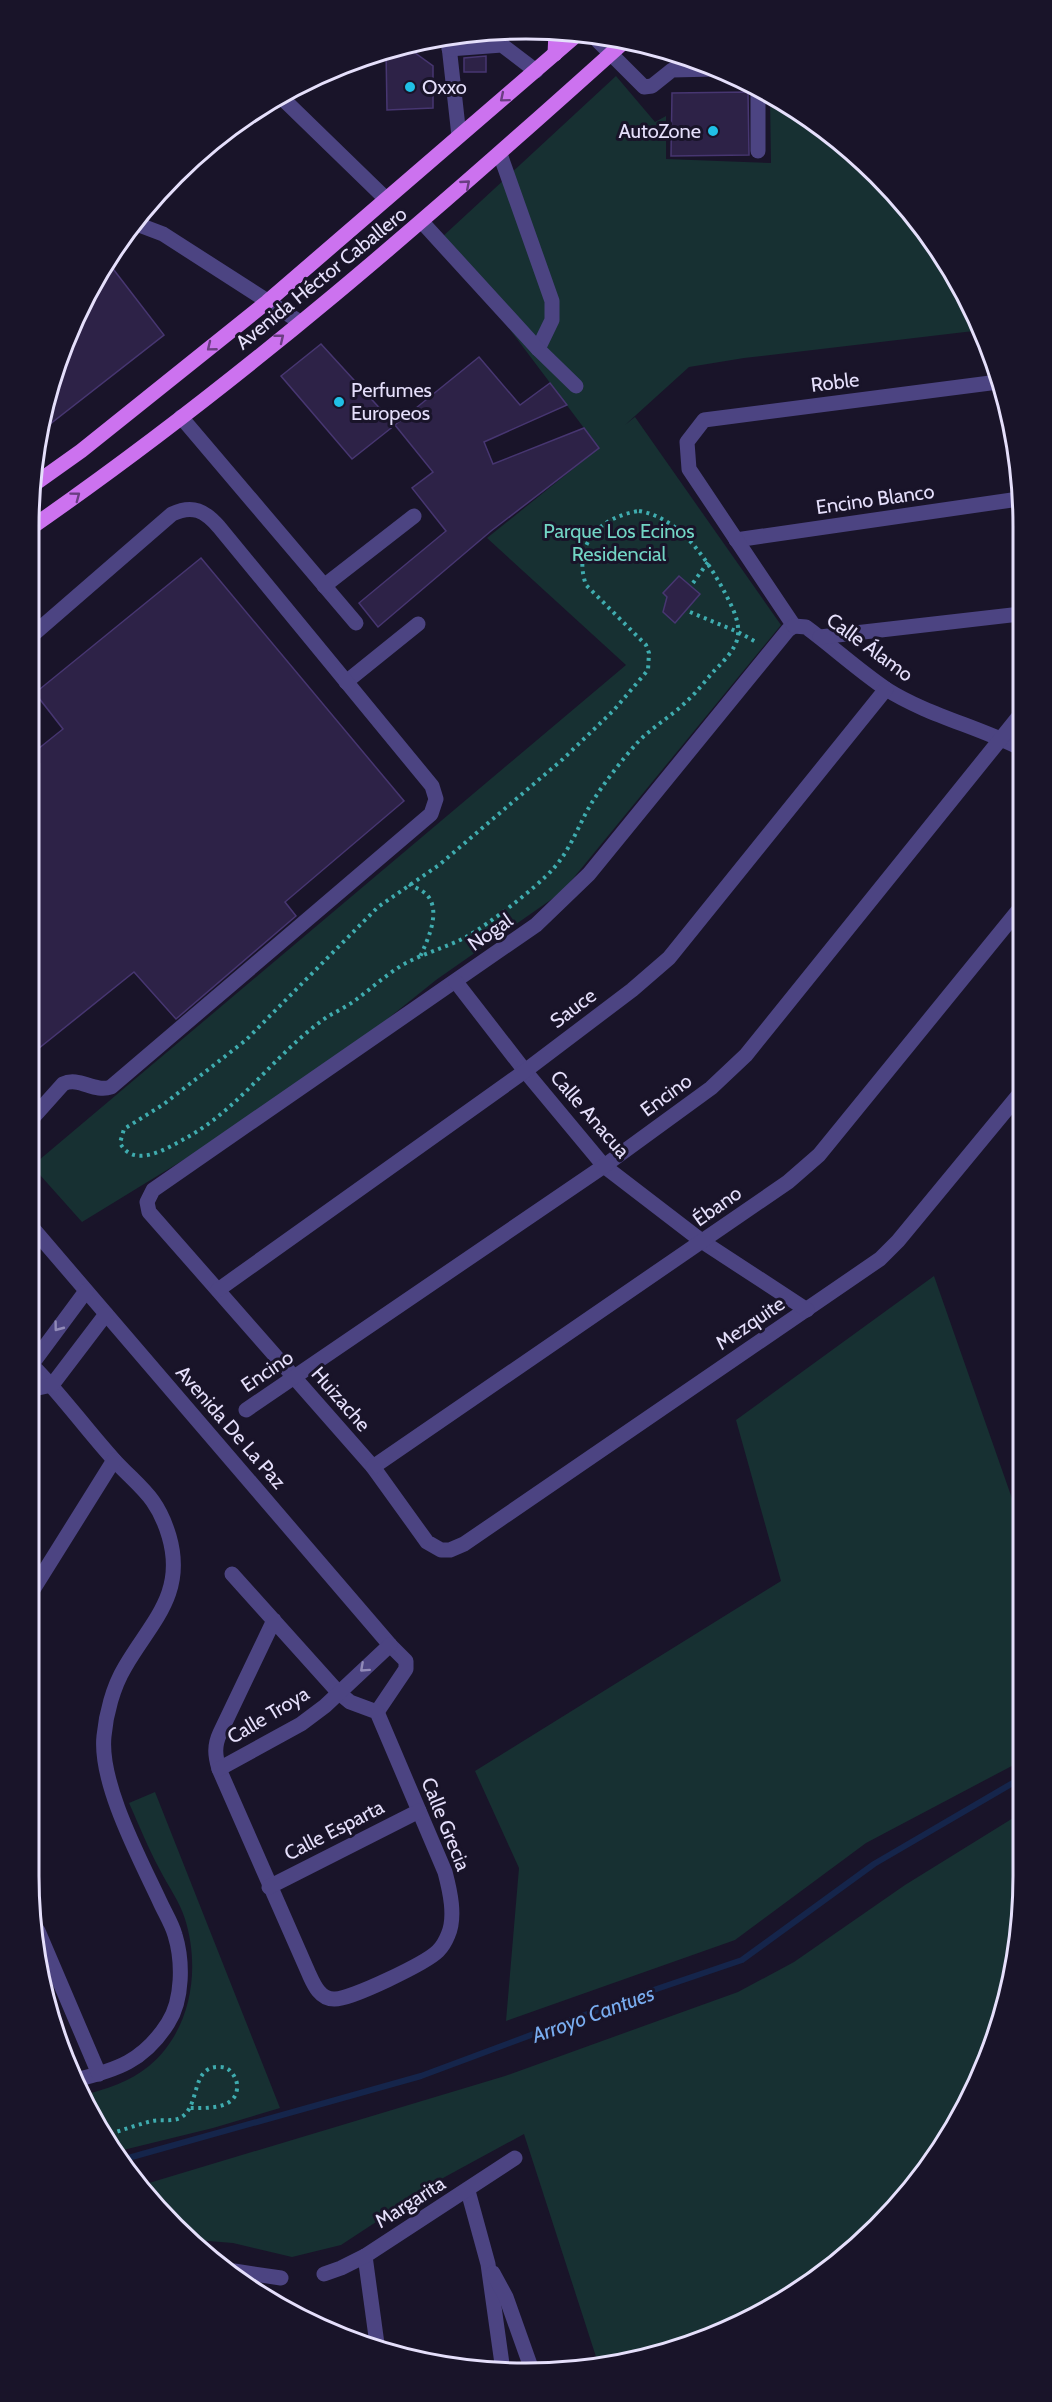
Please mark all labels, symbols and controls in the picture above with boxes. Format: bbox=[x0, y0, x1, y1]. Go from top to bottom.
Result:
place label: Oxxo bbox=[422, 75, 467, 99]
marker: Oxxo bbox=[403, 80, 417, 94]
one-way arrow bbox=[500, 91, 511, 102]
place label: AutoZone bbox=[619, 119, 701, 143]
marker: AutoZone bbox=[706, 124, 720, 138]
one-way arrow bbox=[460, 180, 470, 191]
street label: Avenida Héctor Caballero bbox=[231, 202, 411, 354]
one-way arrow bbox=[274, 334, 285, 345]
one-way arrow bbox=[207, 339, 218, 350]
street label: Roble bbox=[809, 367, 861, 397]
place label: Perfumes Europeos bbox=[351, 378, 432, 425]
marker: Perfumes Europeos bbox=[332, 395, 346, 409]
street label: Encino Blanco bbox=[814, 479, 936, 519]
one-way arrow bbox=[70, 492, 81, 503]
park label: Parque Los Ecinos Residencial bbox=[543, 519, 695, 566]
street label: Calle Álamo bbox=[822, 608, 918, 686]
street label: Nogal bbox=[463, 908, 517, 956]
street label: Sauce bbox=[545, 983, 601, 1033]
street label: Calle Anacua bbox=[545, 1065, 635, 1163]
street label: Encino bbox=[636, 1068, 696, 1122]
street label: Ébano bbox=[688, 1181, 746, 1231]
street label: Mezquite bbox=[711, 1291, 789, 1355]
one-way arrow bbox=[55, 1321, 66, 1332]
street label: Encino bbox=[236, 1345, 298, 1397]
street label: Avenida De La Paz bbox=[171, 1360, 291, 1494]
street label: Huizache bbox=[306, 1362, 376, 1436]
one-way arrow bbox=[360, 1661, 371, 1672]
street label: Calle Troya bbox=[223, 1681, 314, 1749]
street label: Calle Grecia bbox=[416, 1774, 476, 1875]
street label: Calle Esparta bbox=[280, 1794, 388, 1865]
water label: Arroyo Cantues bbox=[528, 1980, 658, 2048]
street label: Margarita bbox=[370, 2171, 450, 2233]

